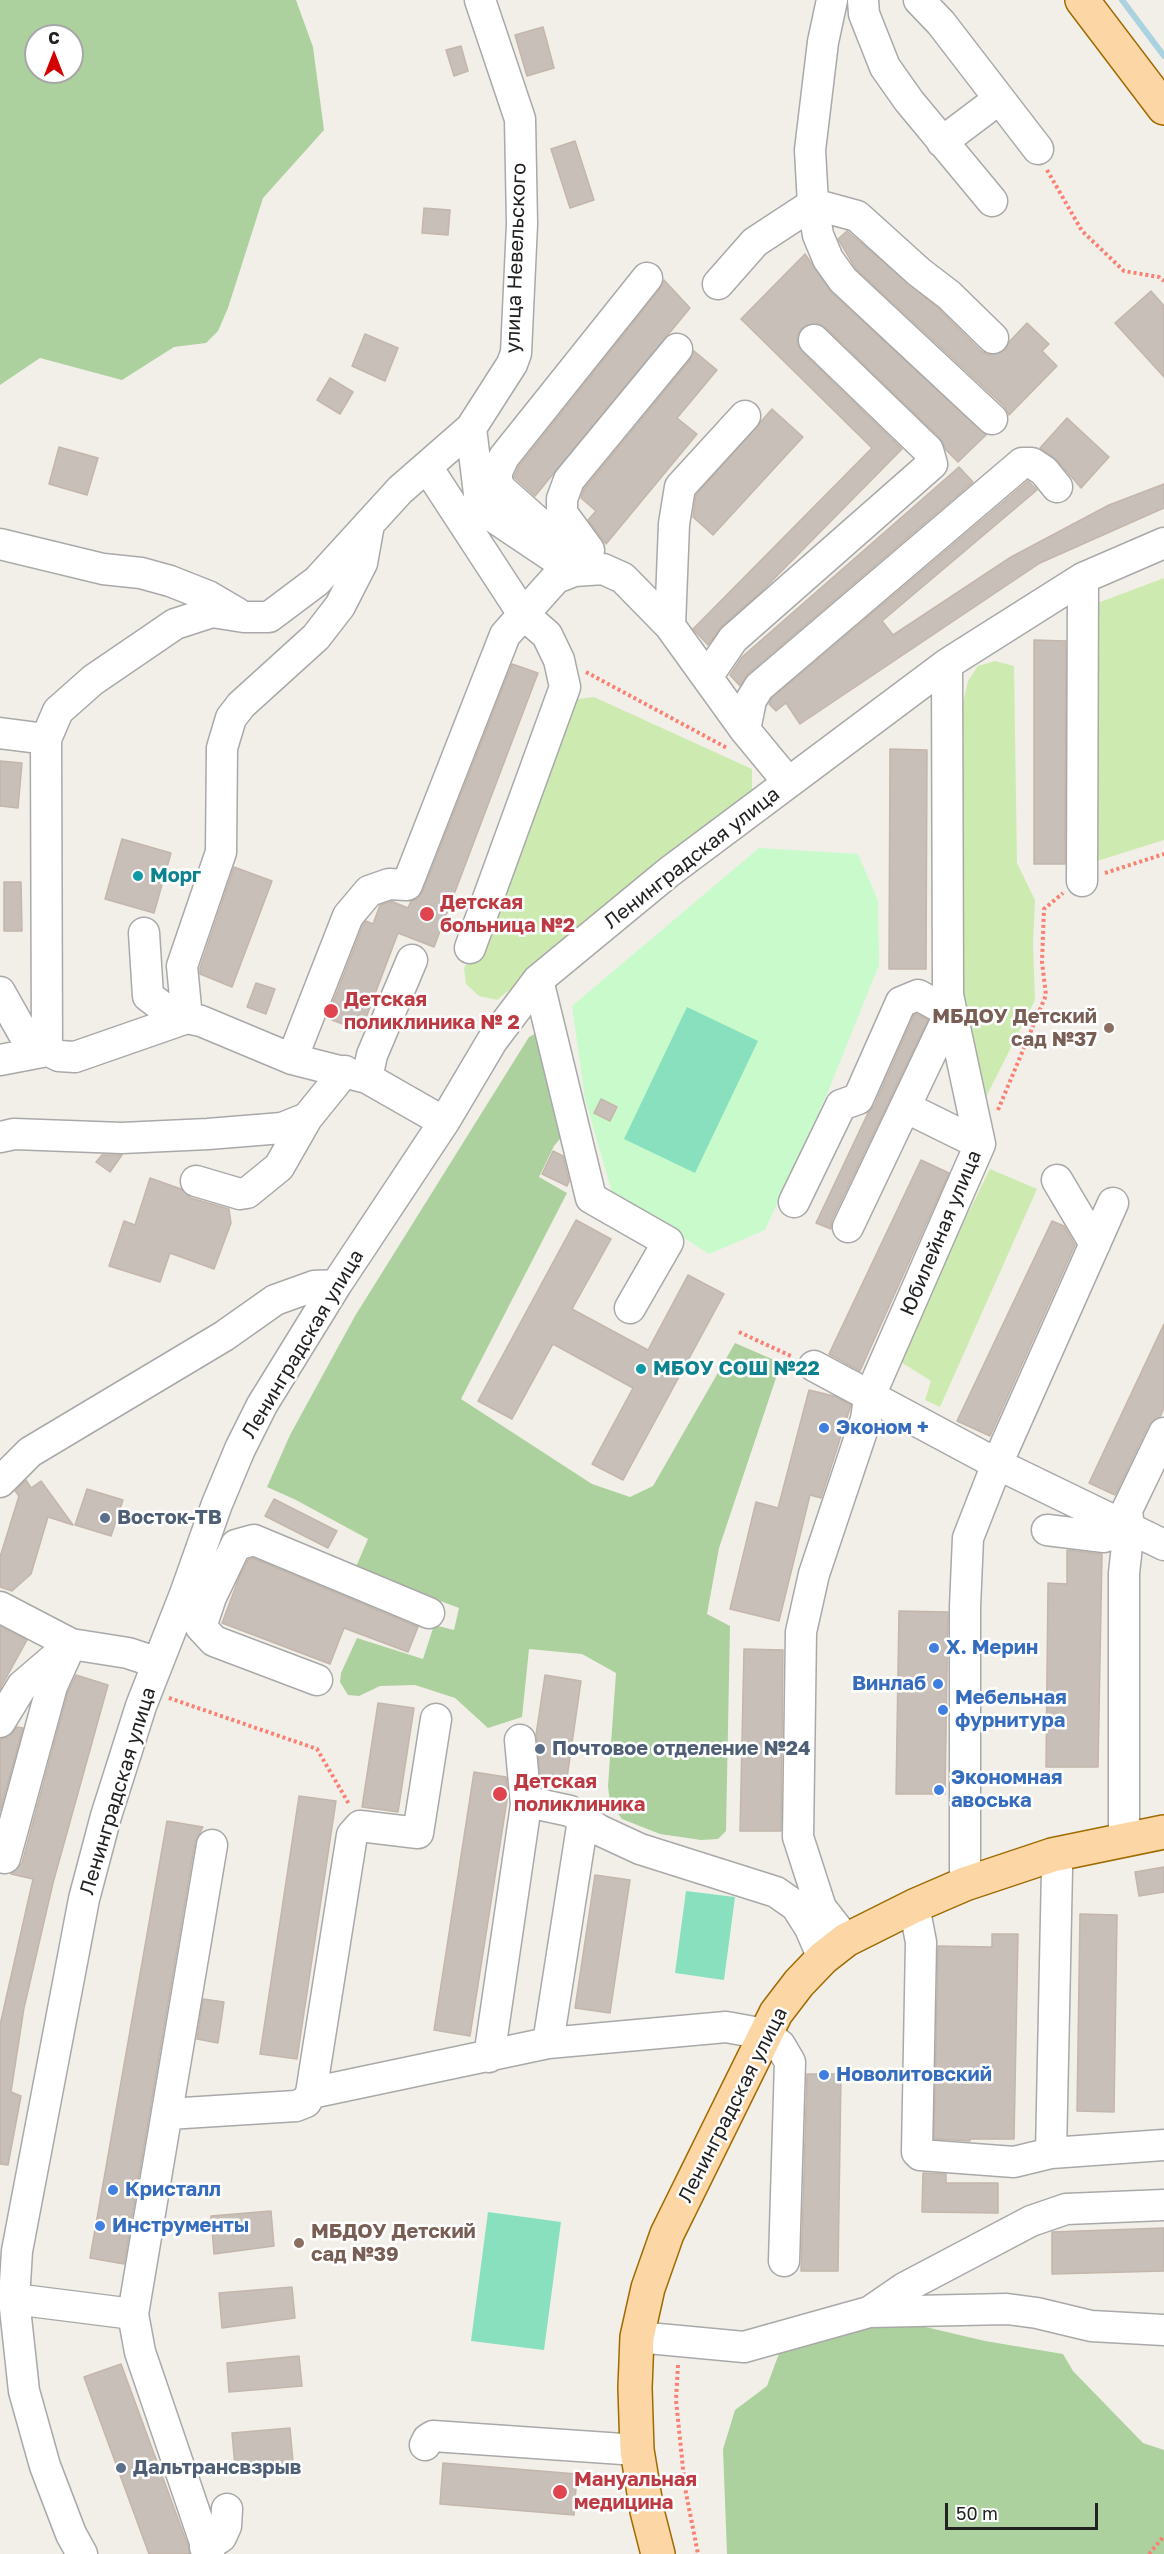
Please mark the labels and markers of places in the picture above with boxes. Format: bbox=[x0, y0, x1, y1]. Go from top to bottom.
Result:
place label: Морг bbox=[150, 864, 201, 888]
marker: Морг bbox=[131, 869, 145, 883]
place label: Детская больница №2 bbox=[440, 891, 575, 938]
marker: Детская больница №2 bbox=[418, 905, 436, 923]
place label: Детская поликлиника № 2 bbox=[344, 988, 520, 1035]
marker: Детская поликлиника № 2 bbox=[322, 1002, 340, 1020]
place label: МБДОУ Детский сад №37 bbox=[932, 1005, 1097, 1052]
marker: МБДОУ Детский сад №37 bbox=[1102, 1021, 1116, 1035]
place label: МБОУ СОШ №22 bbox=[653, 1357, 820, 1381]
marker: МБОУ СОШ №22 bbox=[634, 1362, 648, 1376]
place label: Эконом + bbox=[836, 1416, 929, 1440]
marker: Эконом + bbox=[817, 1421, 831, 1435]
place label: Восток-ТВ bbox=[117, 1506, 222, 1530]
marker: Восток-ТВ bbox=[98, 1511, 112, 1525]
place label: Х. Мерин bbox=[946, 1636, 1038, 1660]
marker: Х. Мерин bbox=[927, 1641, 941, 1655]
place label: Винлаб bbox=[852, 1672, 926, 1696]
marker: Винлаб bbox=[931, 1677, 945, 1691]
place label: Мебельная фурнитура bbox=[955, 1686, 1067, 1733]
marker: Мебельная фурнитура bbox=[936, 1703, 950, 1717]
place label: Почтовое отделение №24 bbox=[552, 1737, 810, 1761]
marker: Почтовое отделение №24 bbox=[533, 1742, 547, 1756]
place label: Экономная авоська bbox=[951, 1766, 1062, 1813]
place label: Детская поликлиника bbox=[514, 1770, 645, 1817]
marker: Экономная авоська bbox=[932, 1783, 946, 1797]
marker: Детская поликлиника bbox=[491, 1785, 509, 1803]
place label: Новолитовский bbox=[836, 2063, 992, 2087]
marker: Новолитовский bbox=[817, 2068, 831, 2082]
place label: Кристалл bbox=[125, 2178, 221, 2202]
marker: Кристалл bbox=[106, 2183, 120, 2197]
place label: Инструменты bbox=[112, 2214, 249, 2238]
marker: Инструменты bbox=[93, 2219, 107, 2233]
place label: МБДОУ Детский сад №39 bbox=[311, 2220, 476, 2267]
marker: МБДОУ Детский сад №39 bbox=[292, 2236, 306, 2250]
place label: Дальтрансвзрыв bbox=[133, 2456, 301, 2480]
marker: Дальтрансвзрыв bbox=[114, 2461, 128, 2475]
place label: Мануальная медицина bbox=[574, 2468, 697, 2515]
marker: Мануальная медицина bbox=[551, 2483, 569, 2501]

